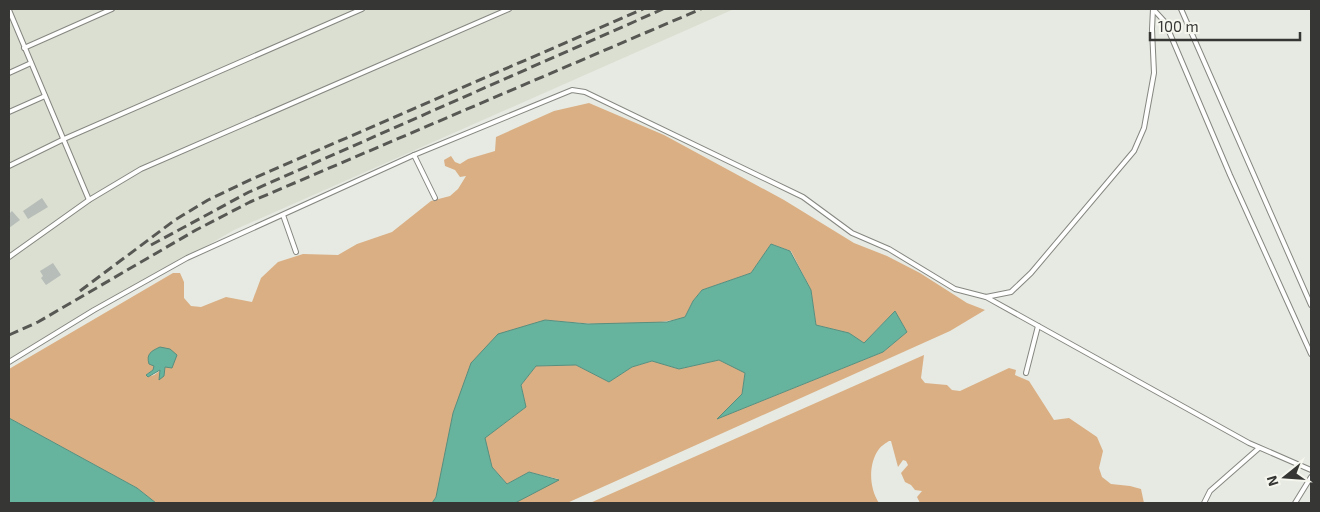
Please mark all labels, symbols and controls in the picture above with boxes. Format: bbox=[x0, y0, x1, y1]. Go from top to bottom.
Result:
scale bar bbox=[1150, 10, 1300, 42]
text: 100 m bbox=[1158, 17, 1199, 35]
north arrow bbox=[1260, 452, 1310, 502]
text: N bbox=[1262, 474, 1282, 488]

